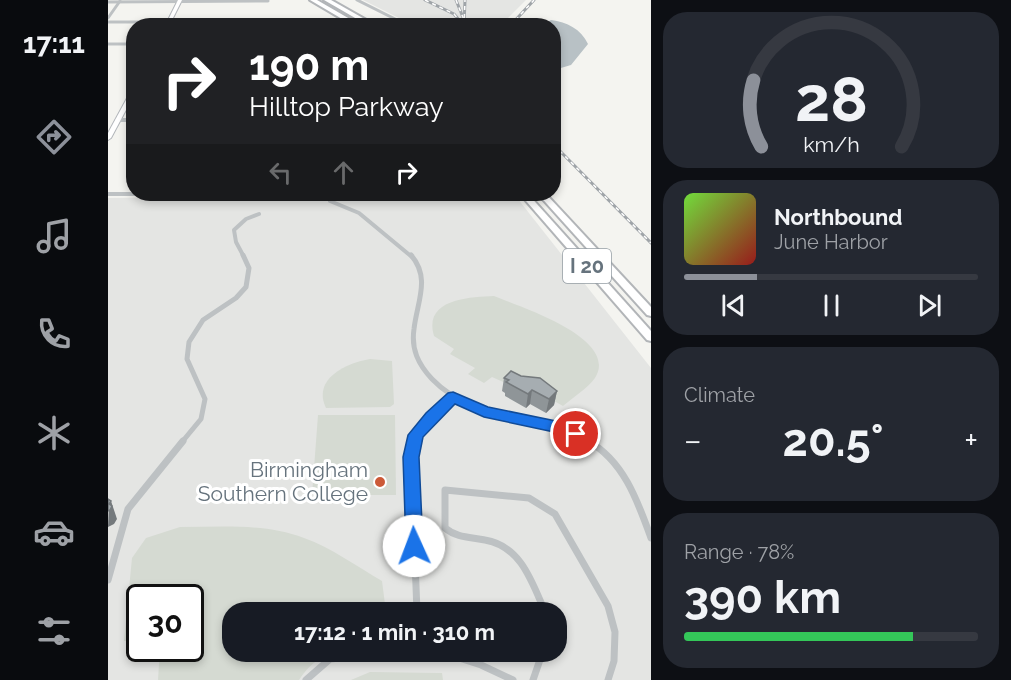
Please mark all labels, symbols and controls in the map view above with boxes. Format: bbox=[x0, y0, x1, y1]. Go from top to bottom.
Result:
text: 17:11 bbox=[23, 28, 85, 59]
text: 190 m bbox=[249, 41, 369, 90]
icon: right bbox=[150, 42, 228, 120]
text: 28 bbox=[795, 62, 867, 136]
text: Hilltop Parkway bbox=[249, 91, 444, 122]
icon: directions bbox=[33, 116, 75, 158]
text: km/h bbox=[803, 132, 859, 157]
icon: left bbox=[264, 156, 297, 189]
icon: ahead bbox=[327, 156, 360, 189]
icon: right bbox=[390, 156, 423, 189]
text: Northbound bbox=[774, 204, 903, 230]
icon: music bbox=[33, 215, 75, 257]
text: June Harbor bbox=[774, 230, 888, 254]
road number: I 20 bbox=[563, 249, 611, 283]
icon: previous bbox=[717, 289, 750, 322]
icon: pause bbox=[815, 289, 848, 322]
icon: next bbox=[913, 289, 946, 322]
icon: phone bbox=[33, 313, 75, 355]
text: Climate bbox=[684, 383, 755, 407]
pin bbox=[550, 408, 601, 459]
icon: climate bbox=[33, 412, 75, 454]
text: 20.5° bbox=[783, 414, 883, 467]
icon: arrive bbox=[559, 417, 592, 450]
text: − bbox=[684, 421, 702, 460]
text: + bbox=[964, 421, 978, 460]
place label: Birmingham Southern College bbox=[198, 457, 368, 506]
marker: Birmingham Southern College bbox=[373, 475, 387, 489]
icon: car bbox=[33, 511, 75, 553]
position arrow bbox=[382, 514, 446, 578]
text: Range · 78% bbox=[684, 540, 794, 564]
text: 390 km bbox=[684, 571, 841, 624]
speed limit sign: 30 bbox=[126, 584, 204, 662]
icon: filters bbox=[33, 610, 75, 652]
text: 17:12 · 1 min · 310 m bbox=[294, 619, 495, 645]

